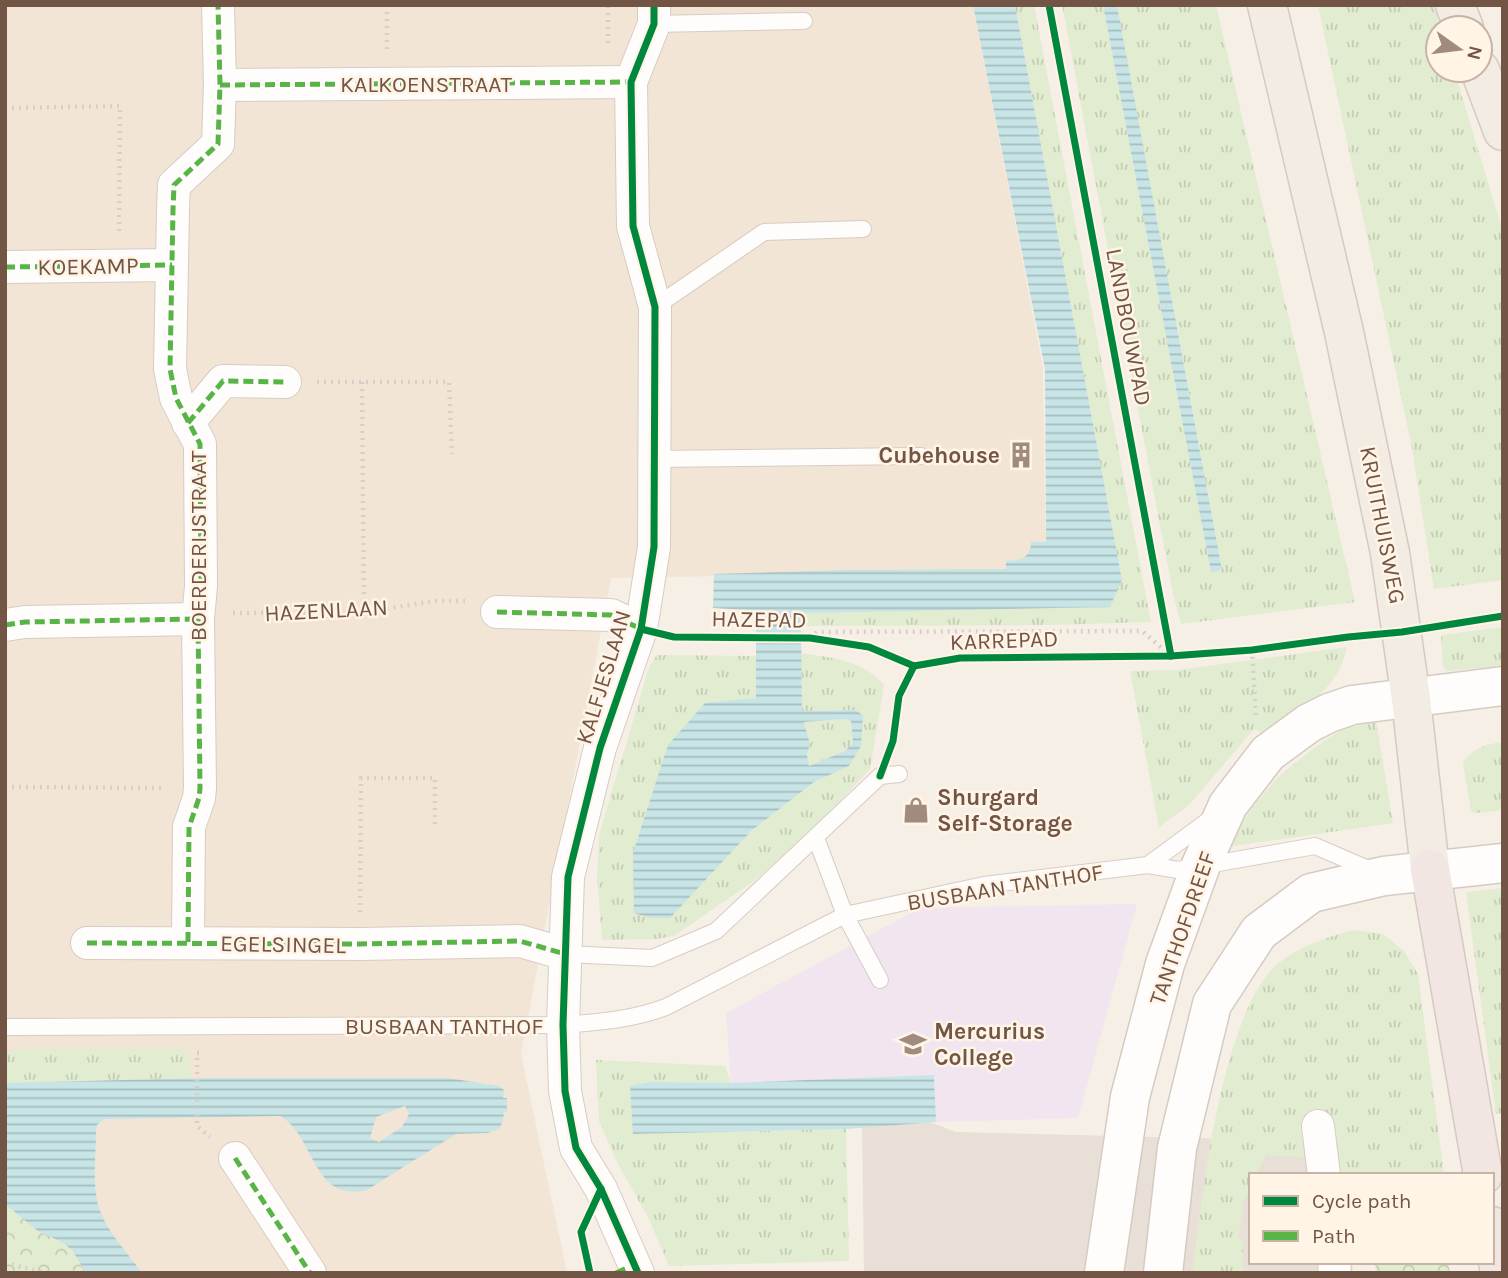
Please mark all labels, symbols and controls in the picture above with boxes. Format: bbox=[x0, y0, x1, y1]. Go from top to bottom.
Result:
north arrow bbox=[1424, 14, 1494, 84]
text: N bbox=[1462, 44, 1487, 62]
street label: KALKOENSTRAAT bbox=[340, 71, 512, 98]
street label: LANDBOUWPAD bbox=[1100, 246, 1157, 408]
street label: KOEKAMP bbox=[37, 252, 139, 281]
building icon: Cubehouse bbox=[1006, 440, 1036, 470]
place label: Cubehouse bbox=[879, 442, 1000, 469]
street label: KRUITHUISWEG bbox=[1354, 444, 1411, 606]
street label: BOERDERIJSTRAAT bbox=[185, 450, 212, 641]
street label: HAZENLAAN bbox=[264, 594, 389, 627]
street label: HAZEPAD bbox=[711, 605, 807, 634]
street label: KALFJESLAAN bbox=[570, 607, 637, 748]
street label: KARREPAD bbox=[949, 625, 1059, 656]
place label: Shurgard Self-Storage bbox=[937, 784, 1073, 837]
shop icon: Shurgard Self-Storage bbox=[901, 795, 931, 825]
street label: TANTHOFDREEF bbox=[1144, 848, 1221, 1008]
street label: BUSBAAN TANTHOF bbox=[905, 859, 1105, 916]
street label: EGELSINGEL bbox=[220, 930, 346, 959]
street label: BUSBAAN TANTHOF bbox=[345, 1013, 543, 1040]
place label: Mercurius College bbox=[934, 1018, 1045, 1071]
school or university icon: Mercurius College bbox=[898, 1029, 928, 1059]
legend bbox=[1249, 1173, 1494, 1264]
text: Cycle path bbox=[1312, 1189, 1412, 1213]
text: Path bbox=[1312, 1224, 1356, 1248]

